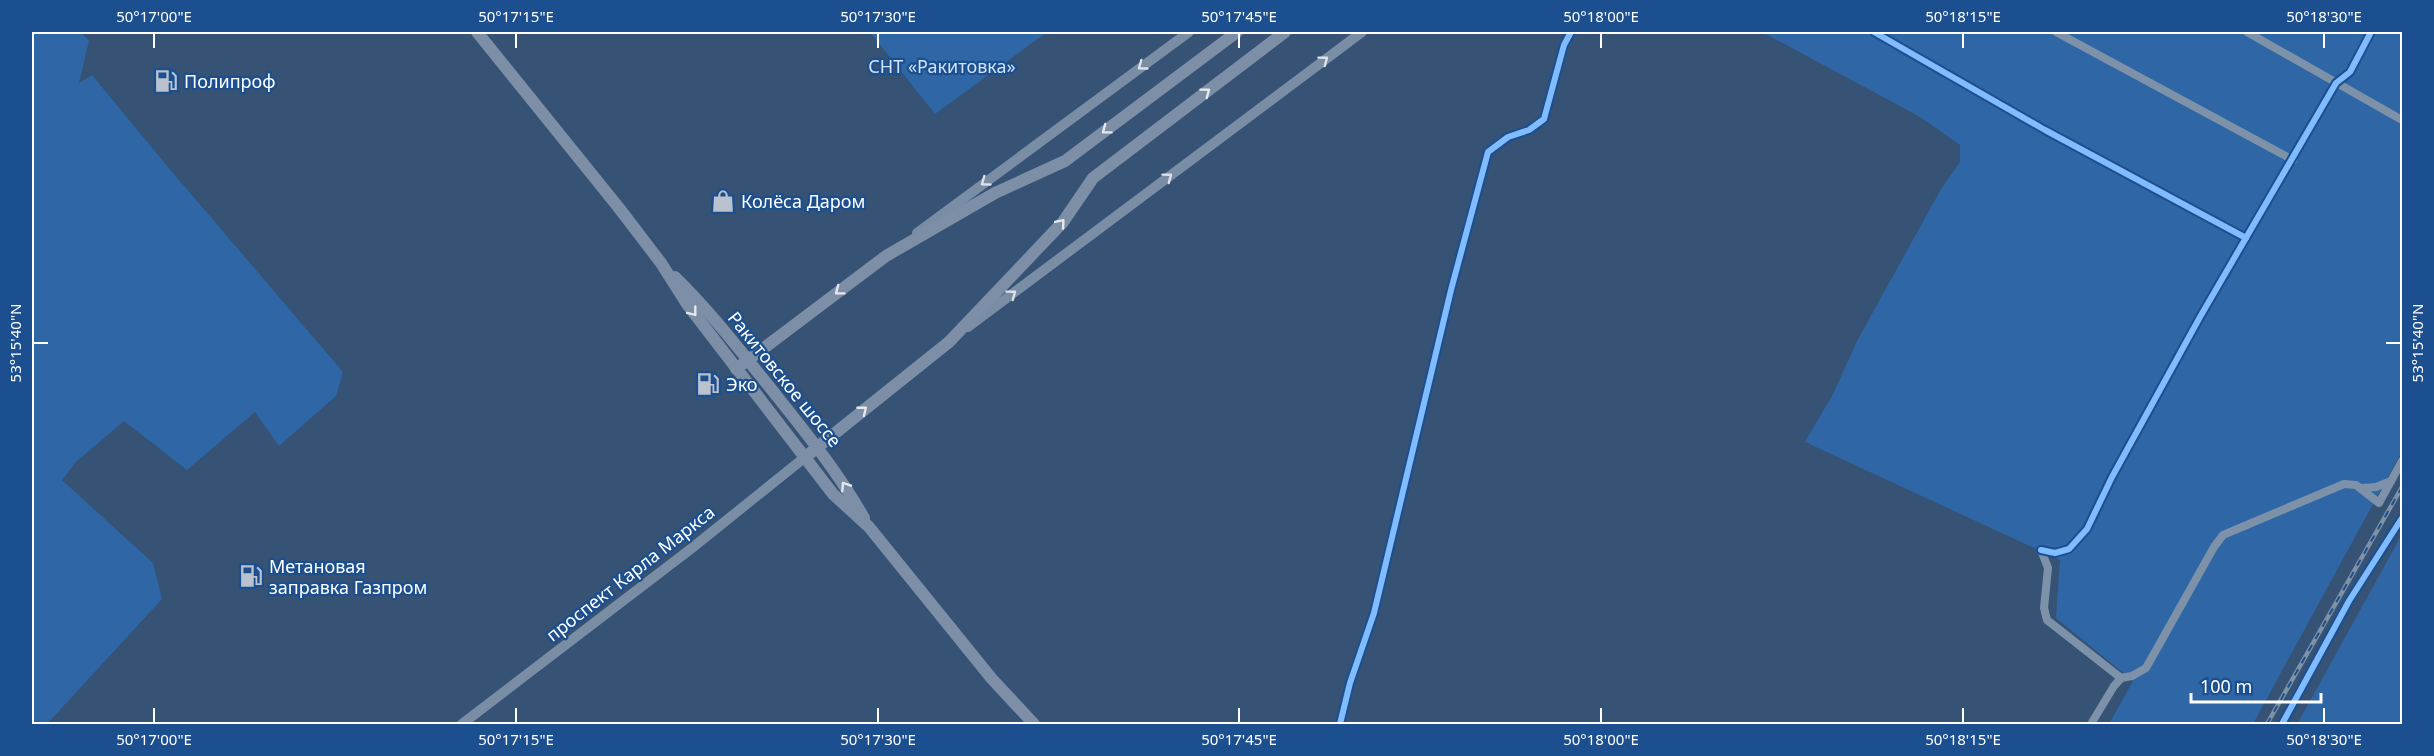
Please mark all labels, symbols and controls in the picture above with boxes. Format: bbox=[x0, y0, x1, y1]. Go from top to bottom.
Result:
text: 50°17'00"E bbox=[116, 6, 192, 26]
text: 50°17'15"E bbox=[478, 6, 554, 26]
text: 50°17'30"E bbox=[840, 6, 916, 26]
text: 50°17'45"E bbox=[1201, 6, 1277, 26]
text: 50°18'00"E bbox=[1563, 6, 1639, 26]
text: 50°18'15"E bbox=[1925, 6, 2001, 26]
text: 50°18'30"E bbox=[2286, 6, 2362, 26]
park label: СНТ «Ракитовка» bbox=[868, 54, 1016, 78]
one-way arrow bbox=[1317, 56, 1328, 67]
one-way arrow bbox=[1138, 59, 1149, 70]
fuel station icon: Полипроф bbox=[153, 68, 179, 94]
place label: Полипроф bbox=[184, 69, 275, 93]
one-way arrow bbox=[1199, 88, 1210, 99]
one-way arrow bbox=[1102, 123, 1113, 134]
one-way arrow bbox=[1162, 173, 1173, 184]
one-way arrow bbox=[981, 175, 992, 186]
shop icon: Колёса Даром bbox=[710, 188, 736, 214]
place label: Колёса Даром bbox=[741, 189, 865, 213]
one-way arrow bbox=[1054, 219, 1065, 230]
one-way arrow bbox=[834, 284, 845, 295]
one-way arrow bbox=[1006, 290, 1017, 301]
text: 53°15'40"N bbox=[5, 304, 25, 382]
text: 53°15'40"N bbox=[2407, 304, 2427, 382]
one-way arrow bbox=[685, 305, 696, 316]
street label: Ракитовское шоссе bbox=[723, 306, 847, 452]
fuel station icon: Эко bbox=[695, 371, 721, 397]
place label: Эко bbox=[726, 372, 758, 396]
one-way arrow bbox=[856, 407, 867, 418]
one-way arrow bbox=[841, 481, 852, 492]
street label: проспект Карла Маркса bbox=[541, 500, 719, 646]
place label: Метановая заправка Газпром bbox=[269, 554, 427, 599]
fuel station icon: Метановая заправка Газпром bbox=[238, 563, 264, 589]
scale bar bbox=[2191, 666, 2322, 704]
text: 100 m bbox=[2200, 674, 2252, 698]
text: 50°17'00"E bbox=[116, 729, 192, 749]
text: 50°17'15"E bbox=[478, 729, 554, 749]
text: 50°17'30"E bbox=[840, 729, 916, 749]
text: 50°17'45"E bbox=[1201, 729, 1277, 749]
text: 50°18'00"E bbox=[1563, 729, 1639, 749]
text: 50°18'15"E bbox=[1925, 729, 2001, 749]
text: 50°18'30"E bbox=[2286, 729, 2362, 749]

